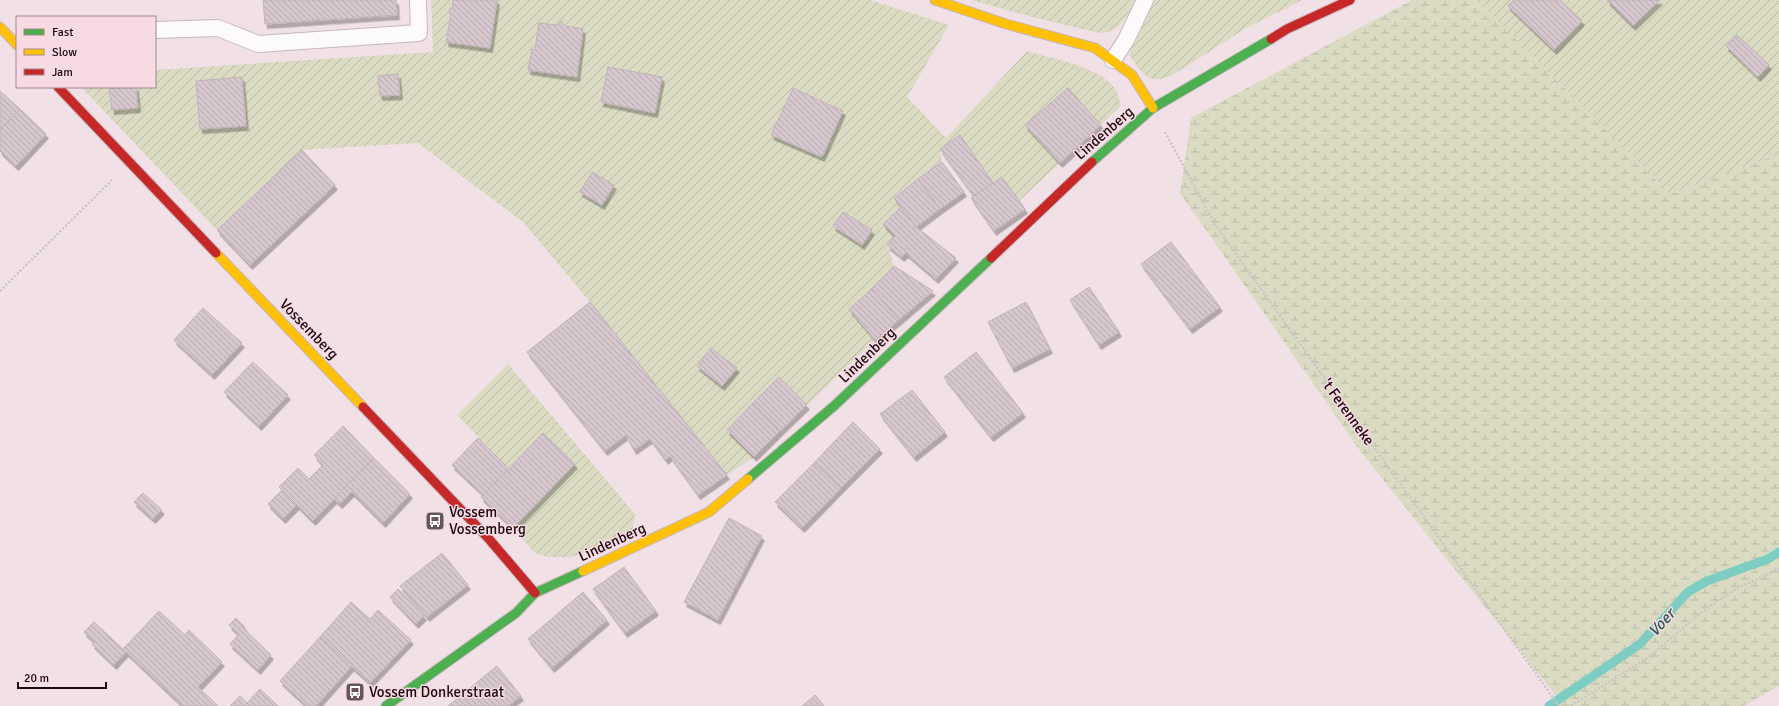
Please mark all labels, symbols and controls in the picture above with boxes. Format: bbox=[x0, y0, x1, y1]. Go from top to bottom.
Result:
legend bbox=[16, 16, 156, 88]
text: Fast bbox=[52, 25, 73, 40]
text: Slow bbox=[52, 45, 77, 60]
text: Jam bbox=[52, 65, 73, 80]
street label: Lindenberg bbox=[1071, 102, 1137, 163]
street label: Vossemberg bbox=[276, 295, 342, 363]
street label: Lindenberg bbox=[835, 323, 899, 387]
street label: 't Ferenneke bbox=[1318, 375, 1378, 449]
place label: Vossem Vossemberg bbox=[449, 503, 526, 538]
bus stop icon: Vossem Vossemberg bbox=[424, 510, 446, 532]
street label: Lindenberg bbox=[575, 519, 649, 565]
water label: Voer bbox=[1644, 603, 1681, 641]
scale bar bbox=[18, 664, 106, 690]
text: 20 m bbox=[24, 671, 49, 686]
bus stop icon: Vossem Donkerstraat bbox=[344, 681, 366, 703]
place label: Vossem Donkerstraat bbox=[369, 683, 504, 701]

